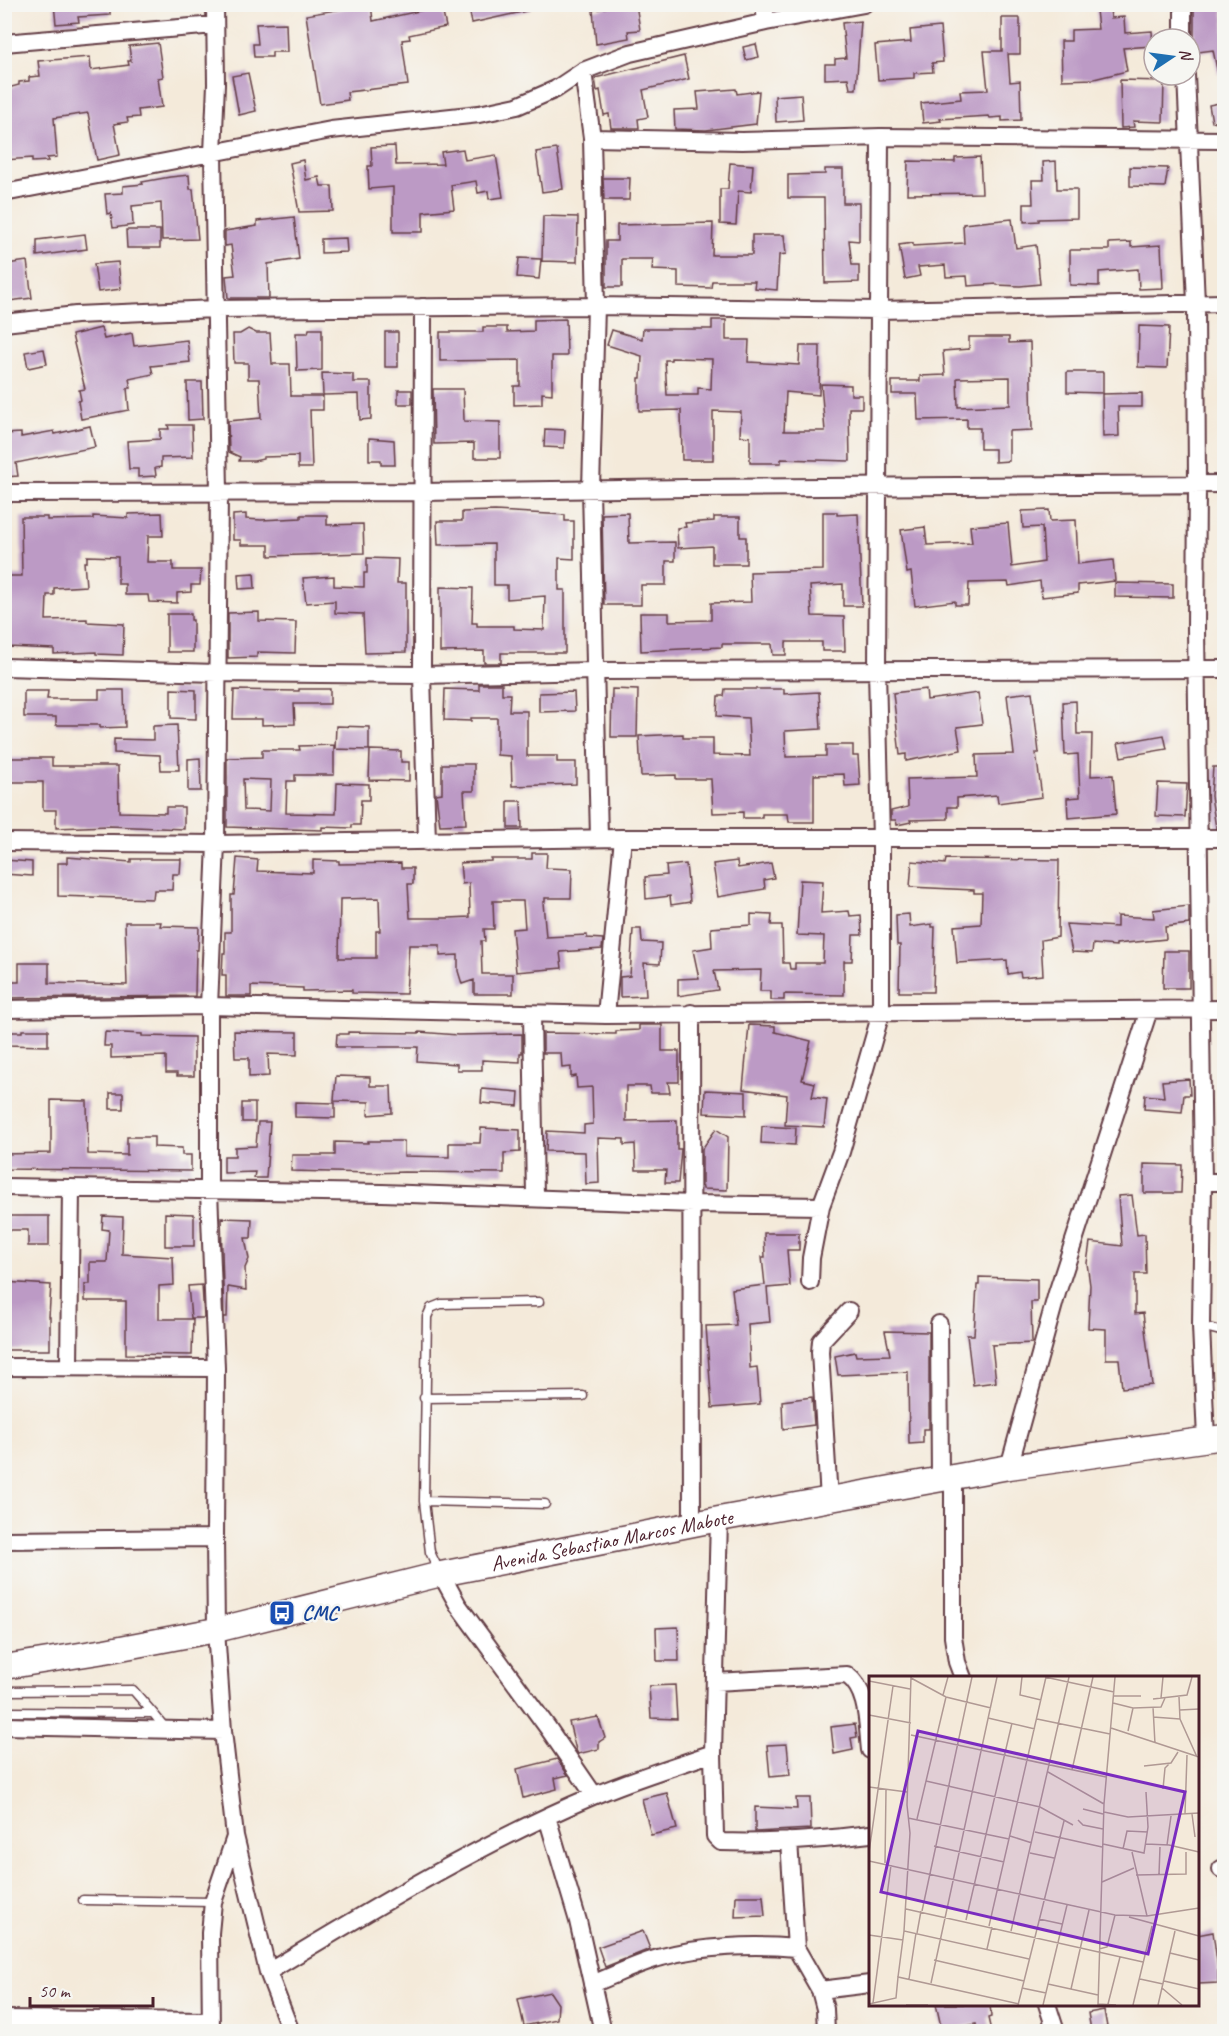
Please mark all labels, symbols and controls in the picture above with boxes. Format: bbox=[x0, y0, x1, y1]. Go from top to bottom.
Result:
north arrow bbox=[1142, 27, 1202, 87]
text: N bbox=[1175, 47, 1197, 64]
street label: Avenida Sebastiao Marcos Mabote bbox=[489, 1503, 737, 1577]
bus stop icon: CMC bbox=[267, 1598, 297, 1628]
place label: CMC bbox=[302, 1600, 340, 1626]
inset map bbox=[869, 1676, 1199, 2006]
scale bar bbox=[30, 1970, 153, 2008]
text: 50 m bbox=[39, 1980, 72, 2002]

